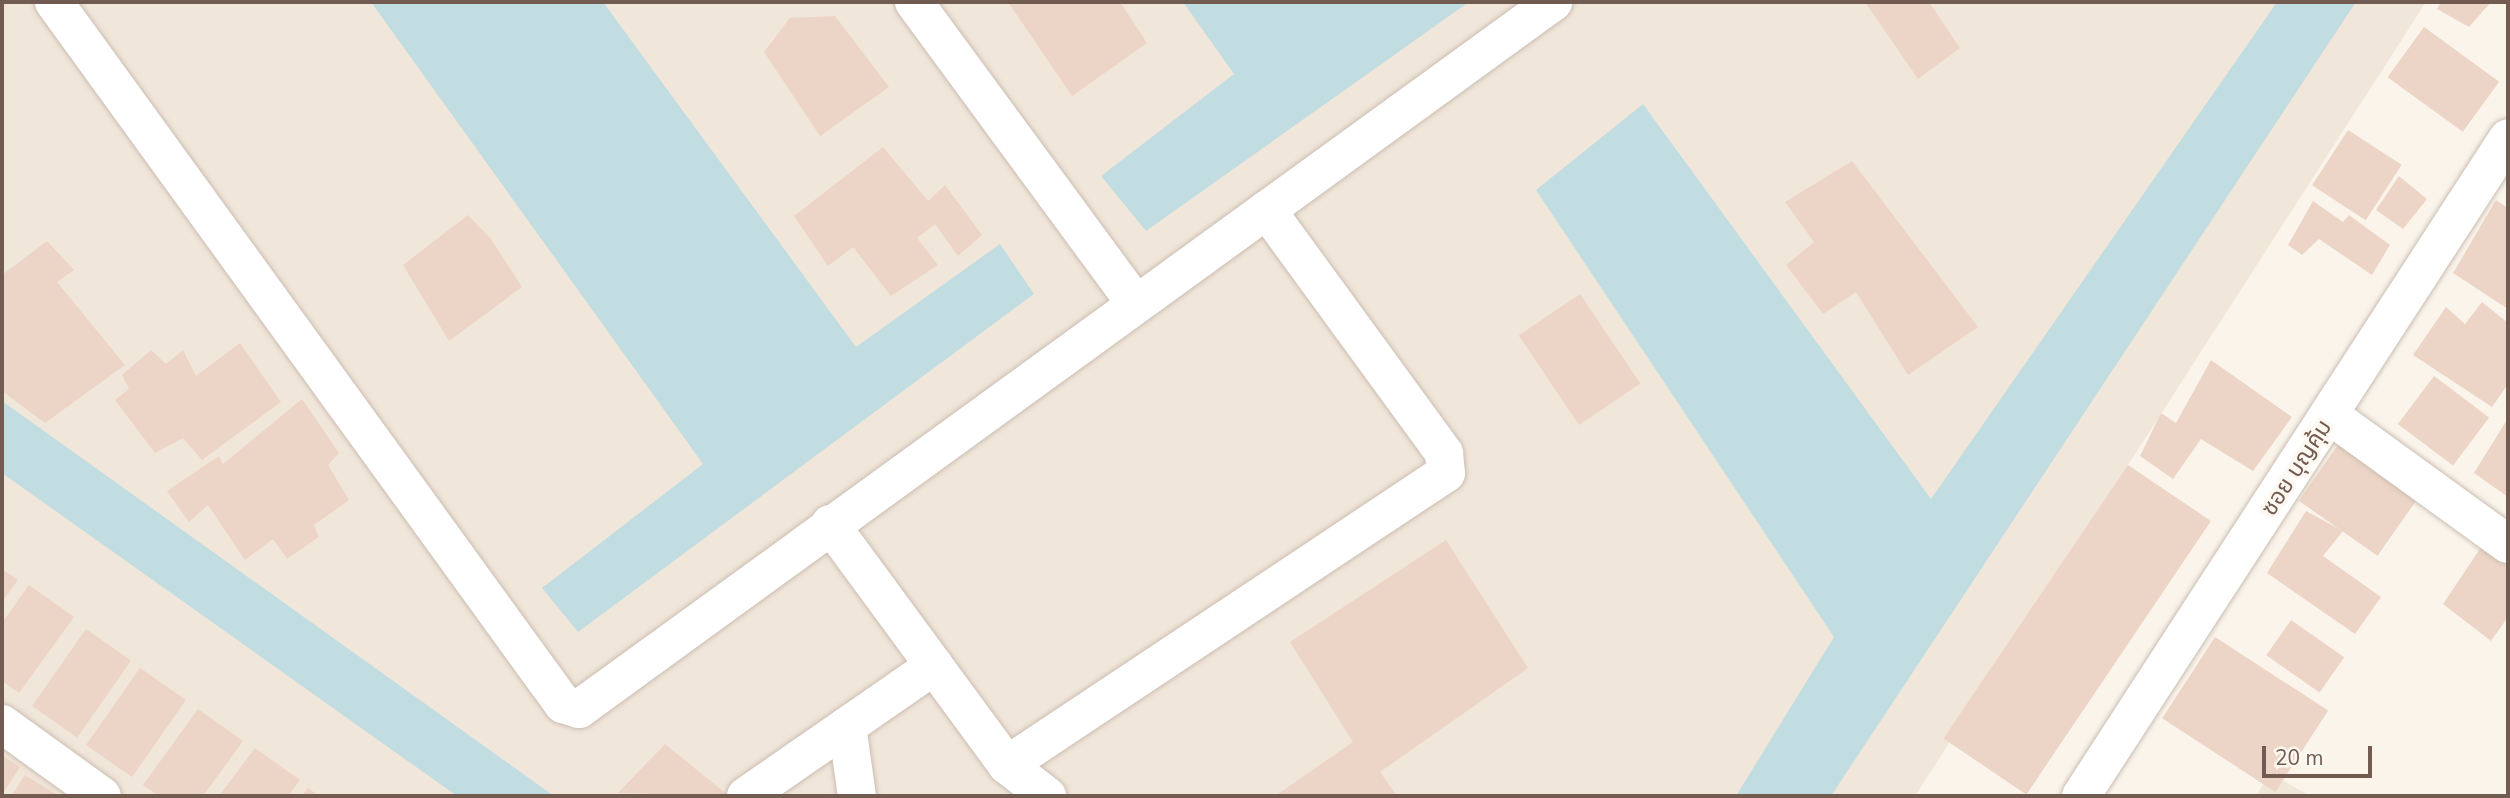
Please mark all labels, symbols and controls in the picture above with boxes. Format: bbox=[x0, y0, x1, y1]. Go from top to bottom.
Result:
street label: ซอย บุญคุ้ม bbox=[2256, 415, 2338, 521]
scale bar bbox=[2265, 732, 2375, 776]
text: 20 m bbox=[2275, 744, 2324, 772]

